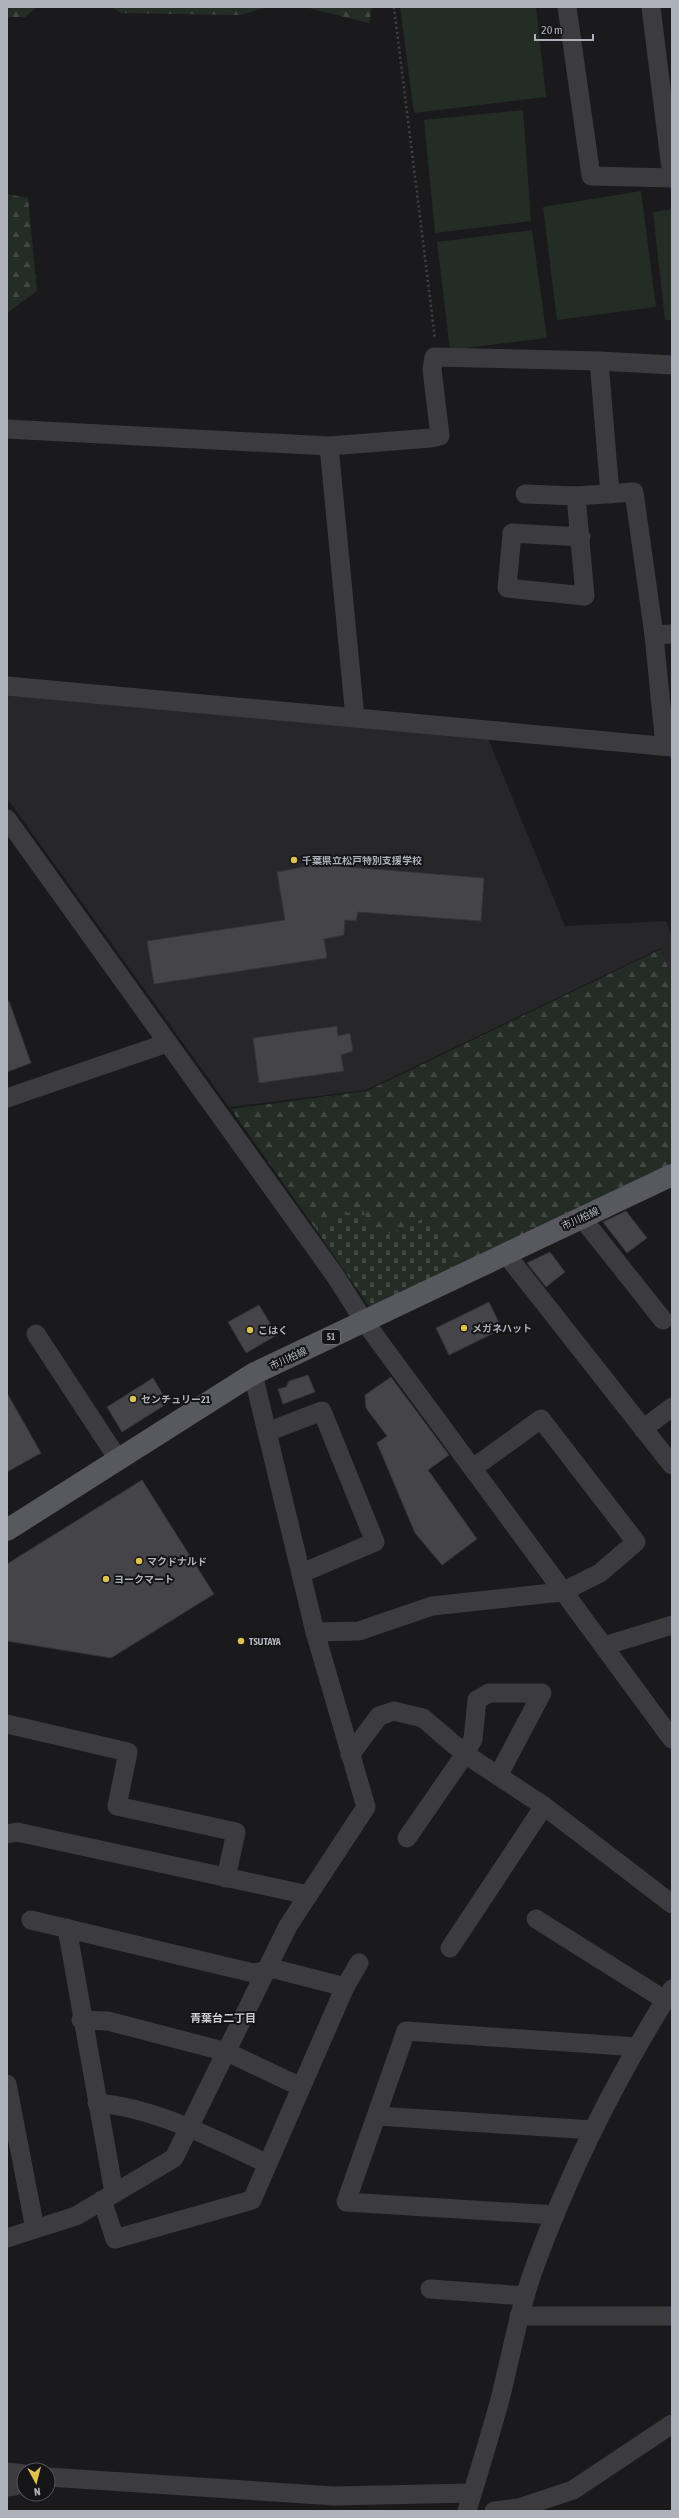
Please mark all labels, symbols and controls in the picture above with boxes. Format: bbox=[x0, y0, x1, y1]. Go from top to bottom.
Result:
scale bar bbox=[535, 16, 593, 42]
text: 20 m bbox=[541, 23, 563, 37]
marker: 千葉県立松戸特別支援学校 bbox=[289, 855, 299, 865]
place label: 千葉県立松戸特別支援学校 bbox=[302, 855, 422, 866]
street label: 市川柏線 bbox=[560, 1205, 601, 1232]
marker: メガネハット bbox=[459, 1323, 469, 1333]
place label: メガネハット bbox=[472, 1323, 532, 1334]
marker: こはく bbox=[245, 1325, 255, 1335]
place label: こはく bbox=[258, 1325, 288, 1336]
road number: 51 bbox=[322, 1330, 340, 1344]
street label: 市川柏線 bbox=[268, 1345, 309, 1372]
marker: センチュリー21 bbox=[128, 1394, 138, 1404]
place label: センチュリー21 bbox=[141, 1394, 211, 1405]
marker: マクドナルド bbox=[134, 1556, 144, 1566]
place label: マクドナルド bbox=[147, 1556, 207, 1567]
marker: ヨークマート bbox=[101, 1574, 111, 1584]
place label: ヨークマート bbox=[114, 1574, 174, 1585]
marker: TSUTAYA bbox=[236, 1636, 246, 1646]
place label: TSUTAYA bbox=[249, 1636, 281, 1647]
district label: 青葉台二丁目 bbox=[190, 2012, 256, 2024]
north arrow bbox=[16, 2462, 56, 2502]
text: N bbox=[33, 2486, 41, 2498]

